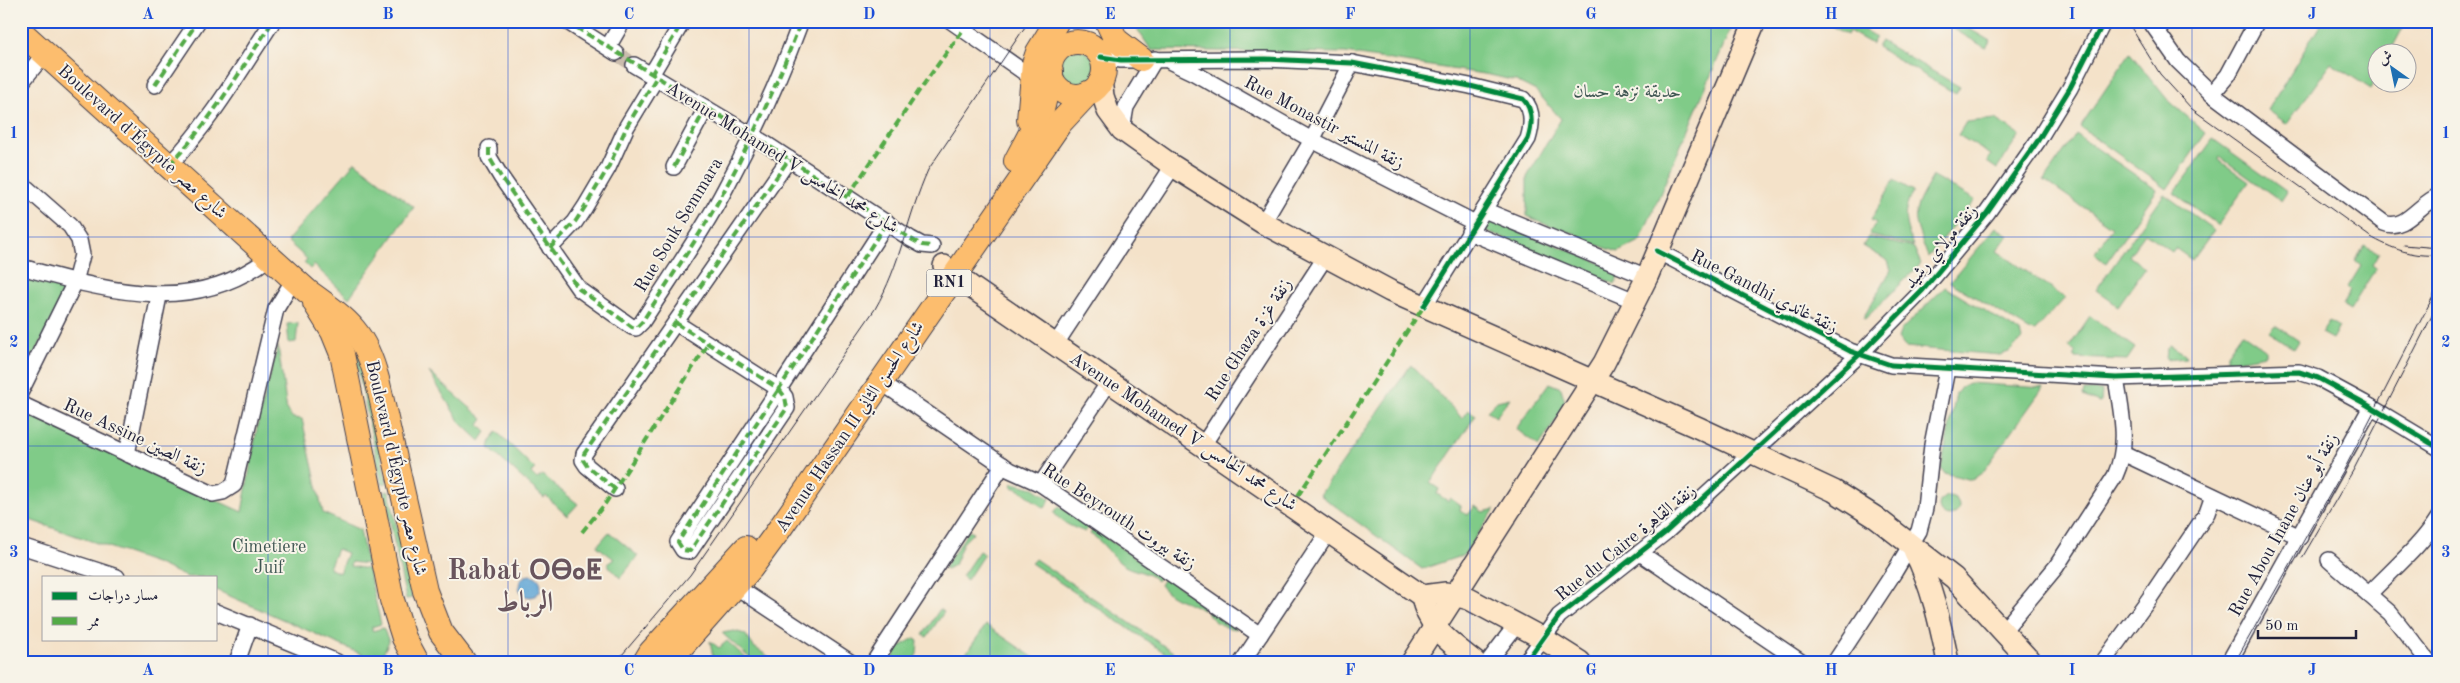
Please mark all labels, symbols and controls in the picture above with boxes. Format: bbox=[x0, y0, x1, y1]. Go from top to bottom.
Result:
text: A bbox=[142, 7, 154, 23]
text: B bbox=[382, 7, 394, 23]
text: C bbox=[624, 7, 634, 23]
text: D bbox=[863, 7, 875, 23]
text: E bbox=[1104, 7, 1116, 23]
text: F bbox=[1345, 7, 1356, 23]
text: G bbox=[1585, 7, 1597, 23]
text: H bbox=[1824, 7, 1838, 23]
text: I bbox=[2068, 7, 2076, 23]
text: J bbox=[2308, 7, 2317, 23]
north arrow bbox=[2368, 42, 2418, 92]
text: ش bbox=[2376, 48, 2395, 68]
street label: Boulevard d'Égypte شارع مصر bbox=[51, 59, 233, 226]
street label: Rue Monastir زنقة المنستير bbox=[1241, 73, 1407, 174]
street label: Avenue Mohamed V شارع محمد الخامس bbox=[660, 79, 901, 241]
park label: حديقة نزهة حسان bbox=[1573, 83, 1681, 102]
text: 1 bbox=[9, 126, 19, 142]
text: 1 bbox=[2441, 126, 2451, 142]
street label: Rue Souk Semmara bbox=[632, 155, 726, 295]
street label: زنقة مولاي رشيد bbox=[1901, 202, 1985, 295]
street label: Rue Gandhi زنقة غاندي bbox=[1685, 247, 1840, 341]
road number: RN1 bbox=[926, 270, 972, 296]
street label: Rue Ghaza زنقة غزة bbox=[1203, 275, 1298, 406]
street label: Avenue Hassan II شارع الحسن الثاني bbox=[773, 318, 932, 539]
text: 2 bbox=[9, 335, 19, 351]
text: 2 bbox=[2441, 335, 2451, 351]
street label: Avenue Mohamed V شارع محمد الخامس bbox=[1063, 349, 1300, 519]
street label: Boulevard d'Égypte شارع مصر bbox=[358, 358, 433, 579]
street label: Rue Assine زنقة الصين bbox=[60, 396, 210, 479]
street label: Rue Abou Inane زنقة أبو عنان bbox=[2222, 428, 2343, 620]
street label: Rue Beyrouth زنقة بيروت bbox=[1038, 461, 1199, 574]
street label: Rue du Caire زنقة القاهرة bbox=[1552, 481, 1701, 606]
park label: Cimetiere Juif bbox=[232, 538, 306, 577]
text: 3 bbox=[9, 545, 19, 561]
text: 3 bbox=[2441, 545, 2451, 561]
district label: Rabat ⵔⴱⴰⵟ الرباط bbox=[447, 558, 603, 618]
legend bbox=[42, 576, 218, 640]
text: مسار دراجات bbox=[88, 589, 158, 604]
scale bar bbox=[2258, 608, 2355, 640]
text: ممر bbox=[86, 615, 100, 631]
text: 50 m bbox=[2265, 619, 2299, 634]
text: A bbox=[142, 663, 154, 679]
text: B bbox=[382, 663, 394, 679]
text: C bbox=[624, 663, 634, 679]
text: D bbox=[863, 663, 875, 679]
text: E bbox=[1104, 663, 1116, 679]
text: F bbox=[1345, 663, 1356, 679]
text: G bbox=[1585, 663, 1597, 679]
text: H bbox=[1824, 663, 1838, 679]
text: I bbox=[2068, 663, 2076, 679]
text: J bbox=[2308, 663, 2317, 679]

